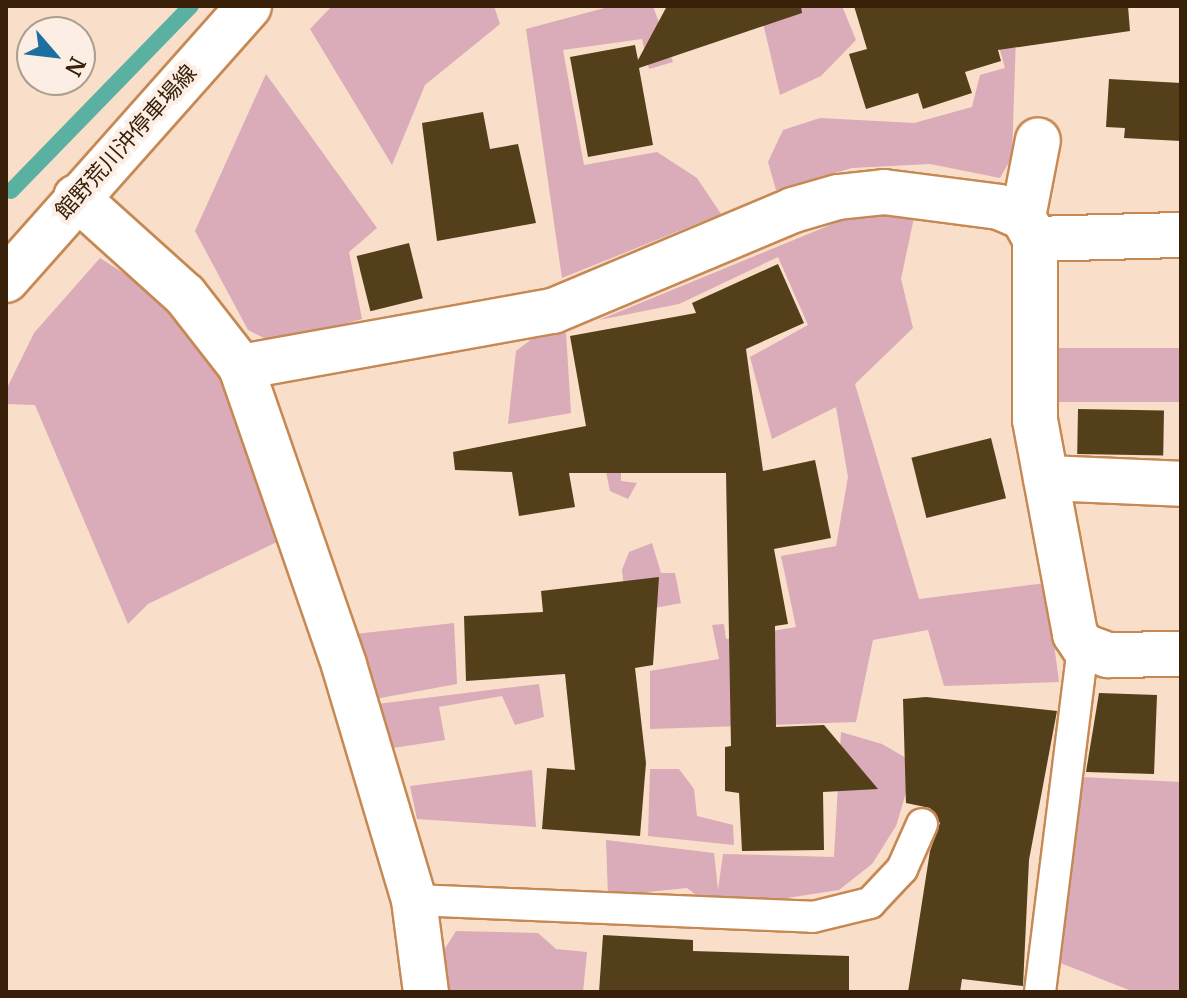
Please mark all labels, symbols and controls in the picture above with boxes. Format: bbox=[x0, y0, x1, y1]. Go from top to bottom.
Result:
north arrow bbox=[16, 16, 96, 96]
text: N bbox=[59, 52, 92, 81]
street label: 館野荒川沖停車場線 bbox=[50, 60, 202, 224]

